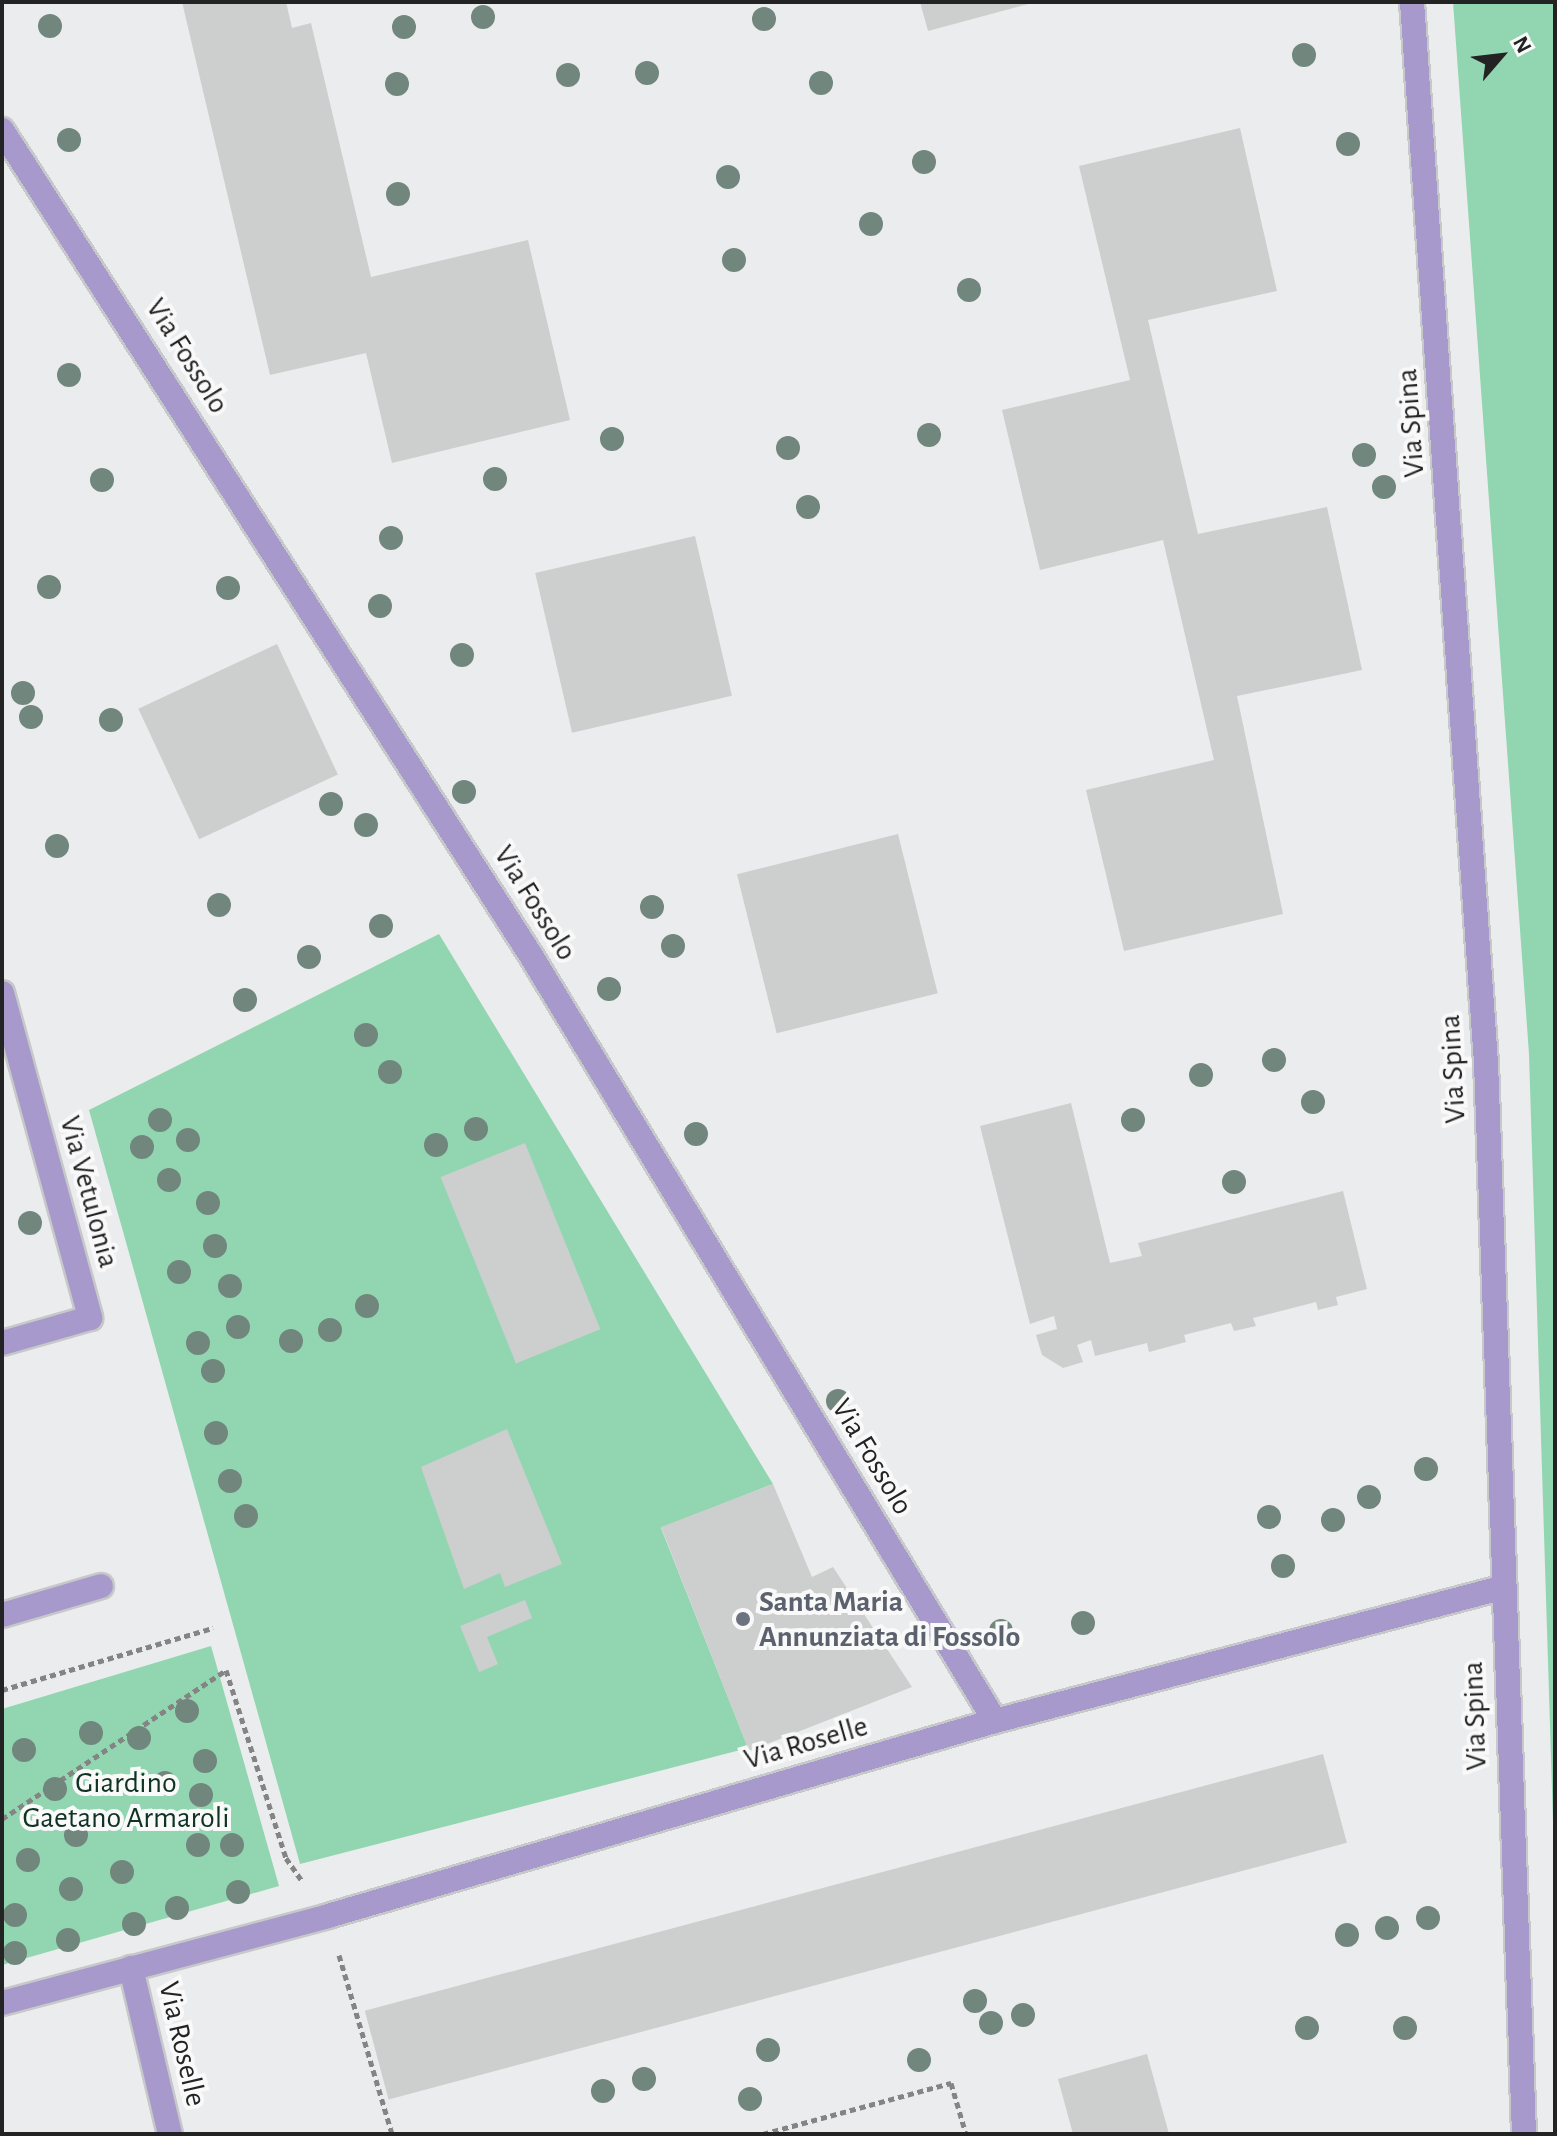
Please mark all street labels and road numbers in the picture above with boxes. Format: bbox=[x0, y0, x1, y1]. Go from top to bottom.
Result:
street label: Via Fossolo bbox=[138, 292, 236, 420]
street label: Via Spina bbox=[1389, 367, 1433, 479]
street label: Via Fossolo bbox=[486, 839, 584, 967]
street label: Via Spina bbox=[1432, 1014, 1474, 1124]
street label: Via Vetulonia bbox=[51, 1112, 127, 1272]
street label: Via Fossolo bbox=[823, 1393, 921, 1521]
street label: Via Spina bbox=[1455, 1661, 1495, 1771]
street label: Via Roselle bbox=[740, 1708, 872, 1778]
street label: Via Roselle bbox=[150, 1978, 214, 2110]

